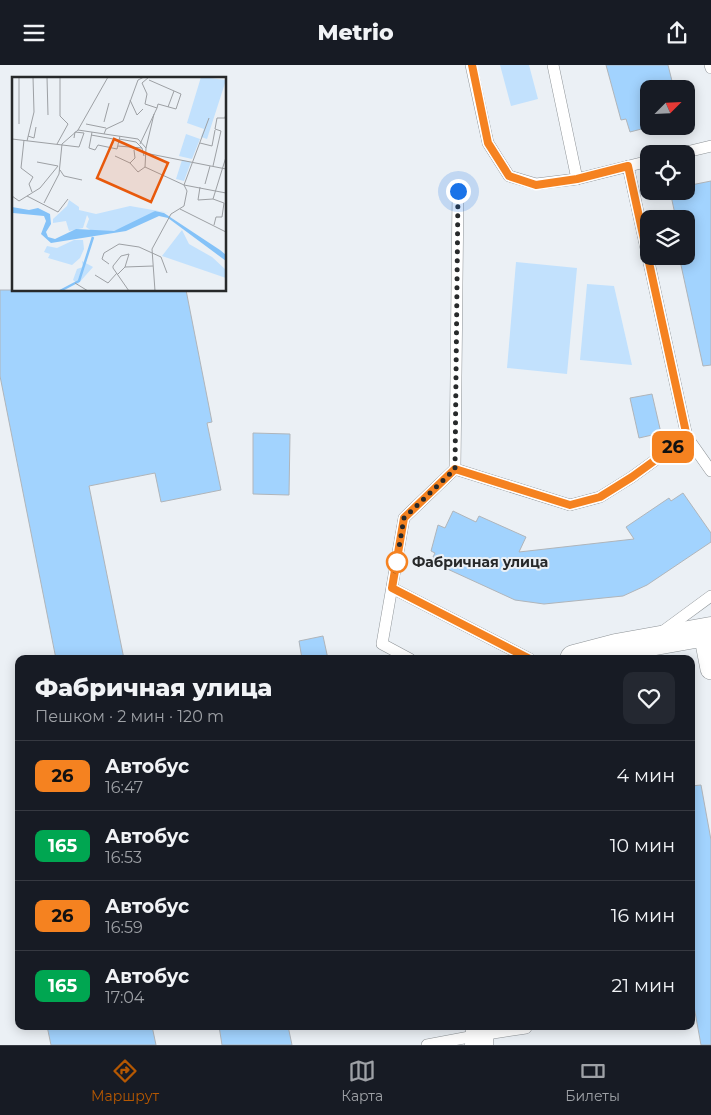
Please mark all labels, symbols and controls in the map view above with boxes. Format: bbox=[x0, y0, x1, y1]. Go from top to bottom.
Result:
icon: menu bbox=[20, 19, 48, 47]
text: Metrio bbox=[317, 19, 394, 46]
icon: share bbox=[663, 19, 691, 47]
inset map bbox=[12, 77, 226, 291]
north arrow bbox=[640, 80, 695, 135]
map controls bbox=[640, 80, 695, 265]
button: locate bbox=[640, 145, 695, 200]
your location bbox=[446, 179, 471, 204]
button: layers bbox=[640, 210, 695, 265]
line badge: 26 bbox=[650, 431, 696, 463]
text: 26 bbox=[662, 436, 684, 458]
marker: Фабричная улица bbox=[386, 551, 408, 573]
place label: Фабричная улица bbox=[412, 553, 548, 571]
button: heart bbox=[623, 672, 675, 724]
text: Фабричная улица bbox=[35, 673, 272, 702]
text: Пешком · 2 мин · 120 m bbox=[35, 707, 224, 726]
text: Автобус bbox=[105, 755, 189, 778]
text: 4 мин bbox=[617, 764, 675, 787]
text: 26 bbox=[51, 765, 74, 787]
text: 16:47 bbox=[105, 778, 143, 797]
text: Автобус bbox=[105, 825, 189, 848]
text: 10 мин bbox=[610, 834, 675, 857]
text: 165 bbox=[48, 835, 77, 857]
text: 16:53 bbox=[105, 848, 142, 867]
text: Автобус bbox=[105, 895, 189, 918]
text: 16 мин bbox=[611, 904, 675, 927]
text: 26 bbox=[51, 905, 74, 927]
text: 16:59 bbox=[105, 918, 143, 937]
text: Автобус bbox=[105, 965, 189, 988]
text: 21 мин bbox=[611, 974, 675, 997]
text: 165 bbox=[48, 975, 77, 997]
text: 17:04 bbox=[105, 988, 144, 1007]
tab: Маршрут bbox=[91, 1057, 159, 1105]
tab: Карта bbox=[341, 1057, 383, 1105]
tab: Билеты bbox=[565, 1057, 620, 1105]

